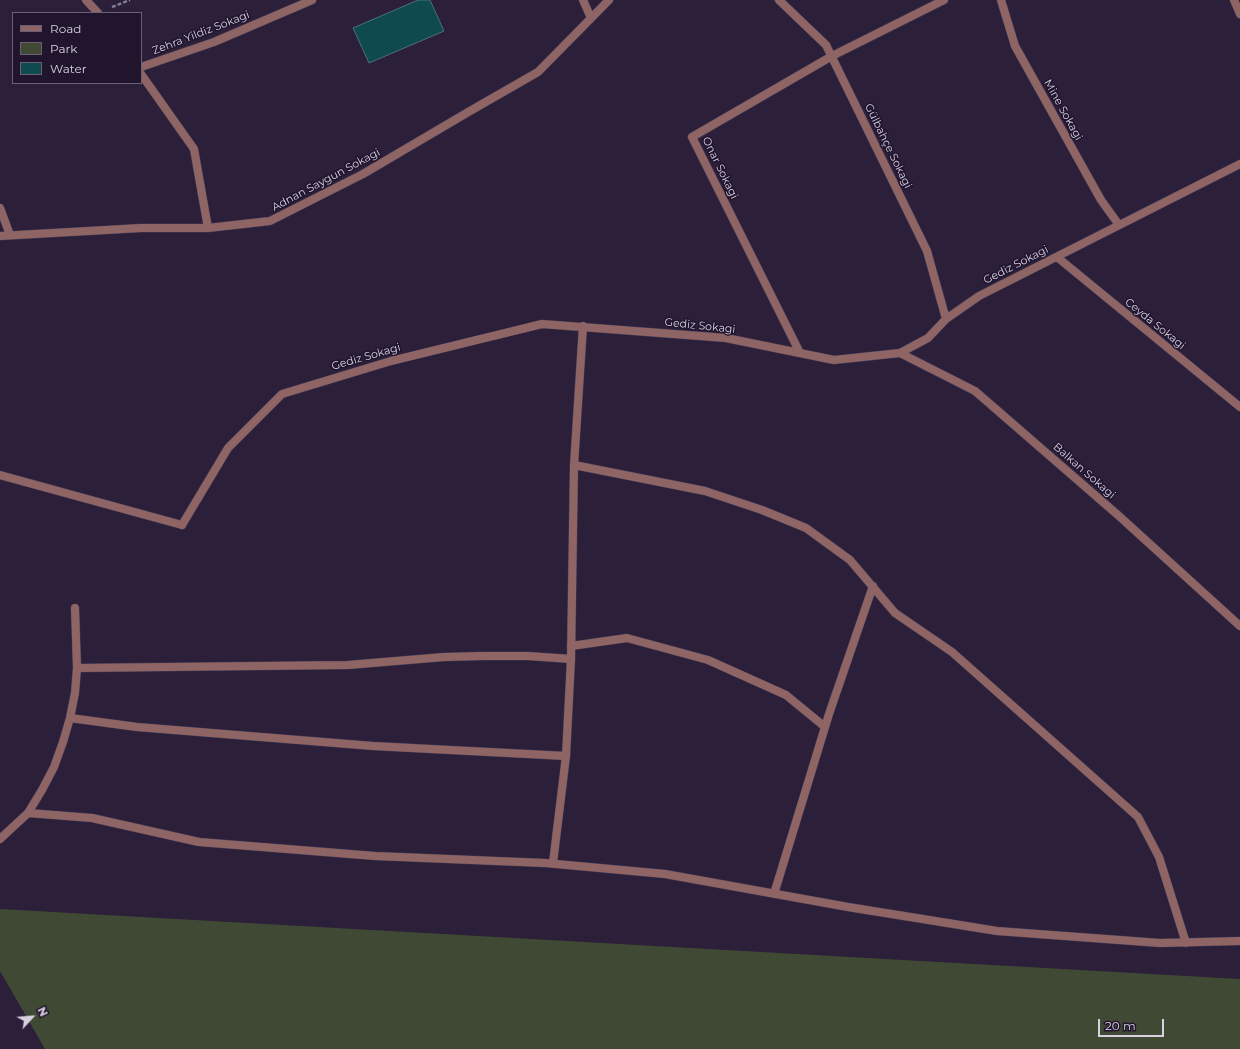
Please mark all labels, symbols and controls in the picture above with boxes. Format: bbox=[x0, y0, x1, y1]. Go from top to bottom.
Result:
street label: Zehra Yildiz Sokagi bbox=[150, 8, 252, 58]
legend bbox=[12, 12, 142, 84]
text: Road bbox=[50, 21, 81, 36]
text: Park bbox=[50, 41, 77, 56]
text: Water bbox=[50, 61, 86, 76]
street label: Mine Sokagi bbox=[1041, 77, 1085, 143]
street label: Gülbahçe Sokagi bbox=[862, 101, 914, 191]
street label: Onar Sokagi bbox=[699, 135, 741, 201]
street label: Adnan Saygun Sokagi bbox=[270, 146, 382, 214]
street label: Gediz Sokagi bbox=[981, 243, 1051, 287]
street label: Ceyda Sokagi bbox=[1122, 296, 1188, 352]
street label: Gediz Sokagi bbox=[664, 316, 736, 336]
street label: Gediz Sokagi bbox=[330, 341, 402, 373]
street label: Balkan Sokagi bbox=[1050, 440, 1118, 502]
north arrow bbox=[12, 997, 52, 1037]
text: N bbox=[35, 1005, 51, 1019]
scale bar bbox=[1100, 1011, 1166, 1037]
text: 20 m bbox=[1105, 1018, 1136, 1033]

